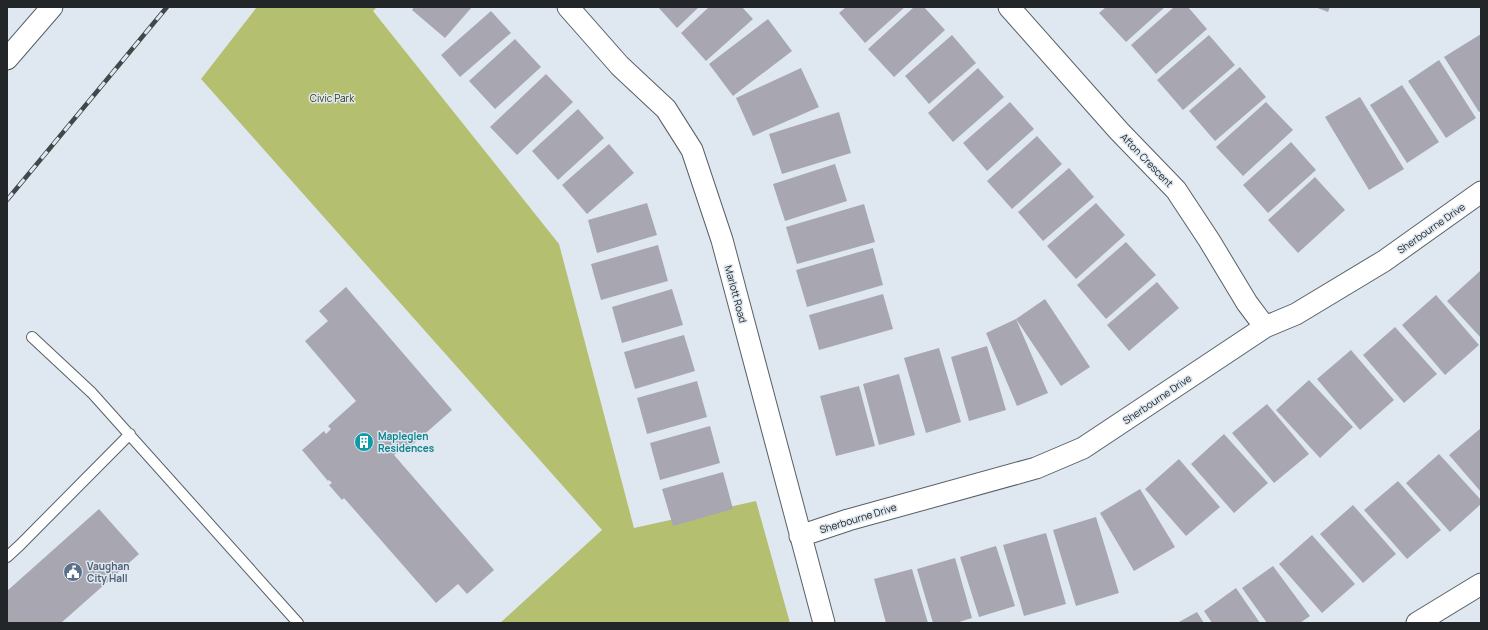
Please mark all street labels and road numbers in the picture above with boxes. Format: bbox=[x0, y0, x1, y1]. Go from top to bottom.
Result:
street label: Afton Crescent bbox=[1118, 130, 1176, 190]
street label: Sherbourne Drive bbox=[1394, 199, 1468, 257]
street label: Marlott Road bbox=[722, 264, 750, 324]
street label: Sherbourne Drive bbox=[1120, 371, 1194, 427]
street label: Sherbourne Drive bbox=[818, 500, 898, 536]

